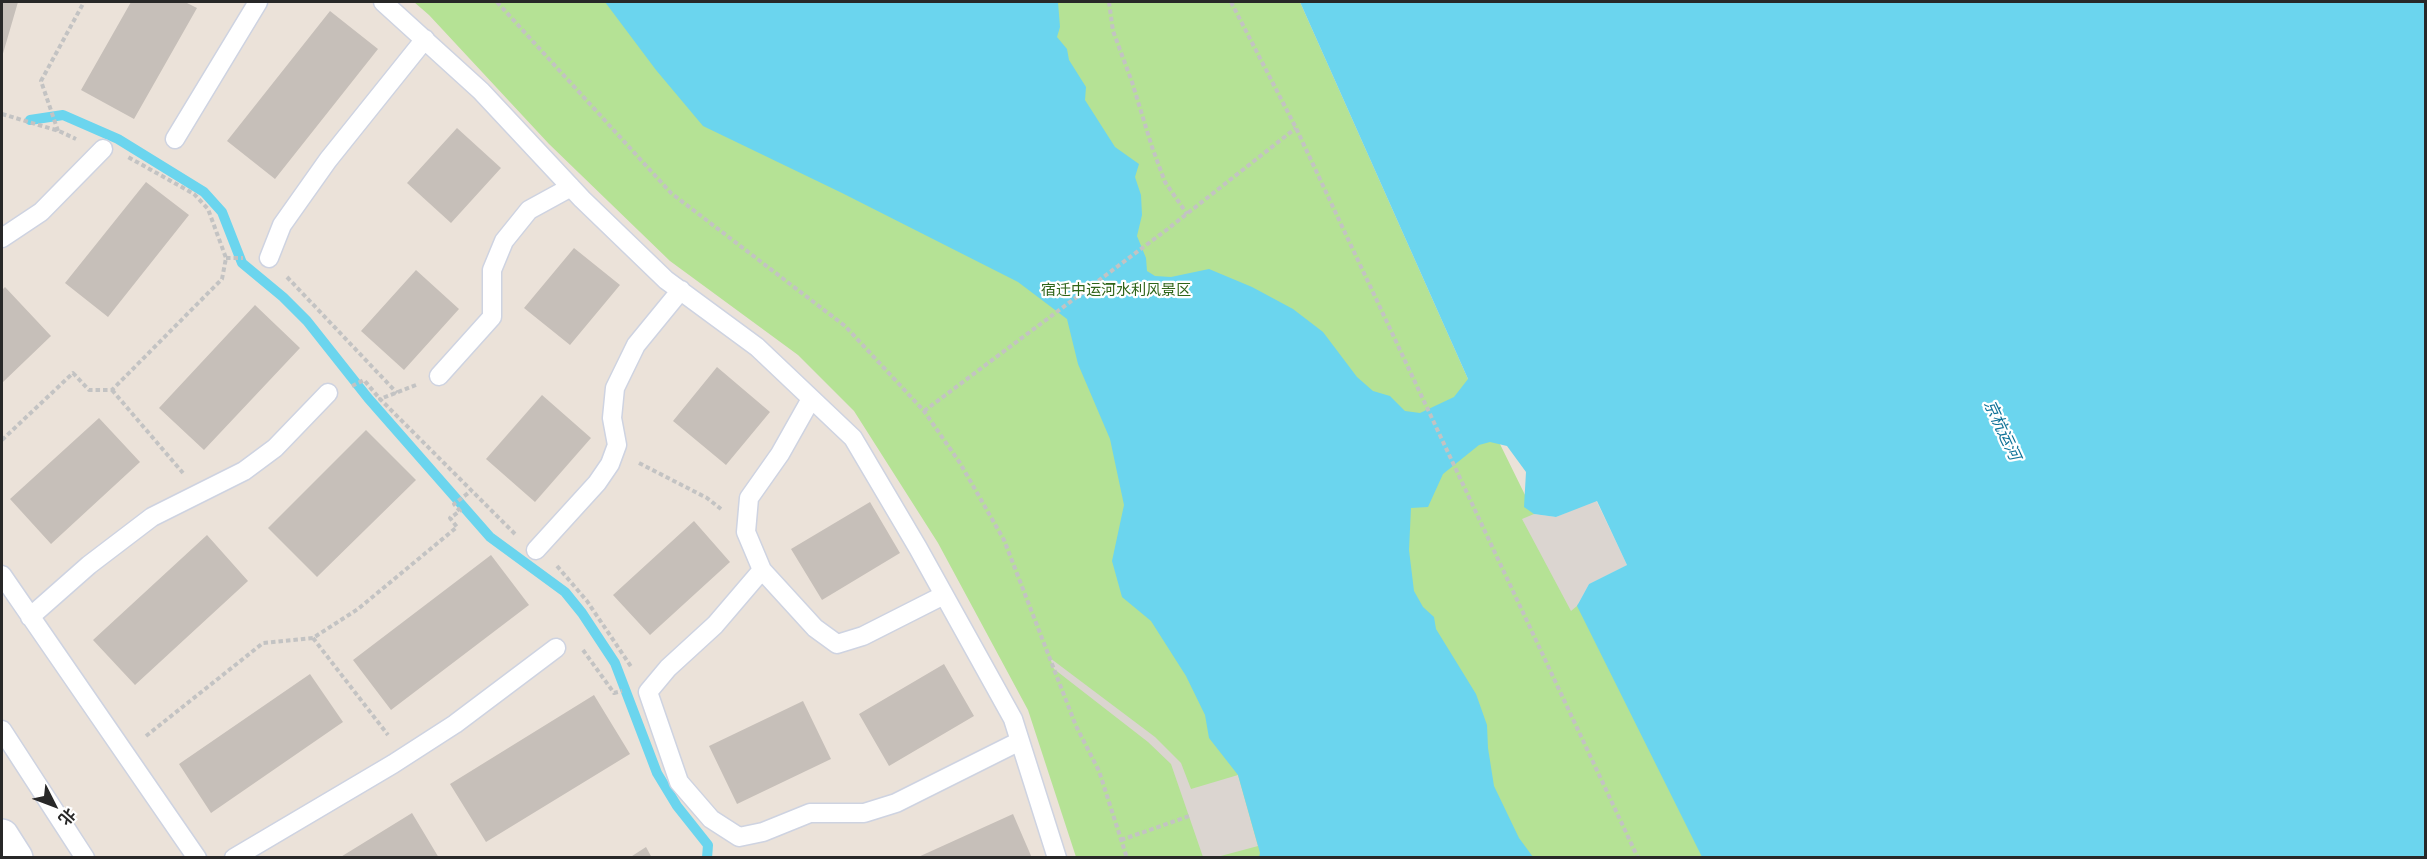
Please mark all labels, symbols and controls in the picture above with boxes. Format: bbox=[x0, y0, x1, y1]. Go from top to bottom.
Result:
park label: 宿迁中运河水利风景区 bbox=[1041, 281, 1191, 299]
water label: 京杭运河 bbox=[1980, 397, 2024, 463]
north arrow bbox=[24, 775, 84, 835]
text: 北 bbox=[55, 804, 80, 830]

